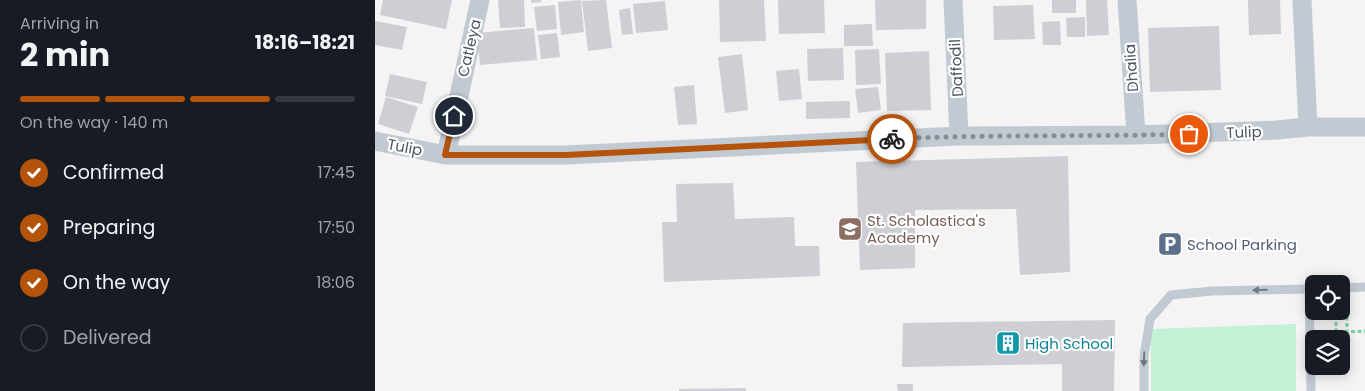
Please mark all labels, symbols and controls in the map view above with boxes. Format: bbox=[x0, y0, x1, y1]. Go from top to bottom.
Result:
text: Arriving in bbox=[20, 12, 99, 35]
street label: Catleya bbox=[452, 17, 486, 79]
text: 18:16–18:21 bbox=[255, 29, 355, 56]
text: 2 min bbox=[20, 32, 110, 77]
street label: Daffodil bbox=[944, 39, 968, 97]
street label: Dhalia bbox=[1119, 43, 1143, 93]
pin bbox=[433, 95, 475, 137]
icon: home bbox=[440, 102, 468, 130]
text: On the way · 140 m bbox=[20, 111, 168, 134]
pin bbox=[1168, 113, 1210, 155]
courier bbox=[867, 114, 917, 164]
icon: bag bbox=[1175, 120, 1203, 148]
street label: Tulip bbox=[1226, 121, 1262, 143]
icon: bike bbox=[878, 125, 906, 153]
street label: Tulip bbox=[386, 133, 424, 161]
icon: check bbox=[20, 159, 48, 187]
text: Confirmed bbox=[63, 159, 164, 186]
text: 17:45 bbox=[318, 161, 355, 184]
place label: St. Scholastica's Academy bbox=[867, 210, 986, 248]
icon: check bbox=[20, 214, 48, 242]
text: Preparing bbox=[63, 214, 155, 241]
text: 17:50 bbox=[318, 216, 355, 239]
school or university icon: St. Scholastica's Academy bbox=[837, 216, 863, 242]
parking icon: School Parking bbox=[1157, 231, 1183, 257]
place label: School Parking bbox=[1187, 234, 1297, 255]
icon: check bbox=[20, 269, 48, 297]
text: On the way bbox=[63, 269, 170, 296]
text: 18:06 bbox=[316, 271, 355, 294]
map controls bbox=[1305, 275, 1350, 375]
button: locate bbox=[1305, 275, 1350, 320]
one-way arrow bbox=[1252, 286, 1268, 294]
text: Delivered bbox=[63, 324, 152, 351]
building icon: High School bbox=[995, 330, 1021, 356]
button: layers bbox=[1305, 330, 1350, 375]
place label: High School bbox=[1025, 333, 1113, 354]
one-way arrow bbox=[1140, 352, 1148, 368]

